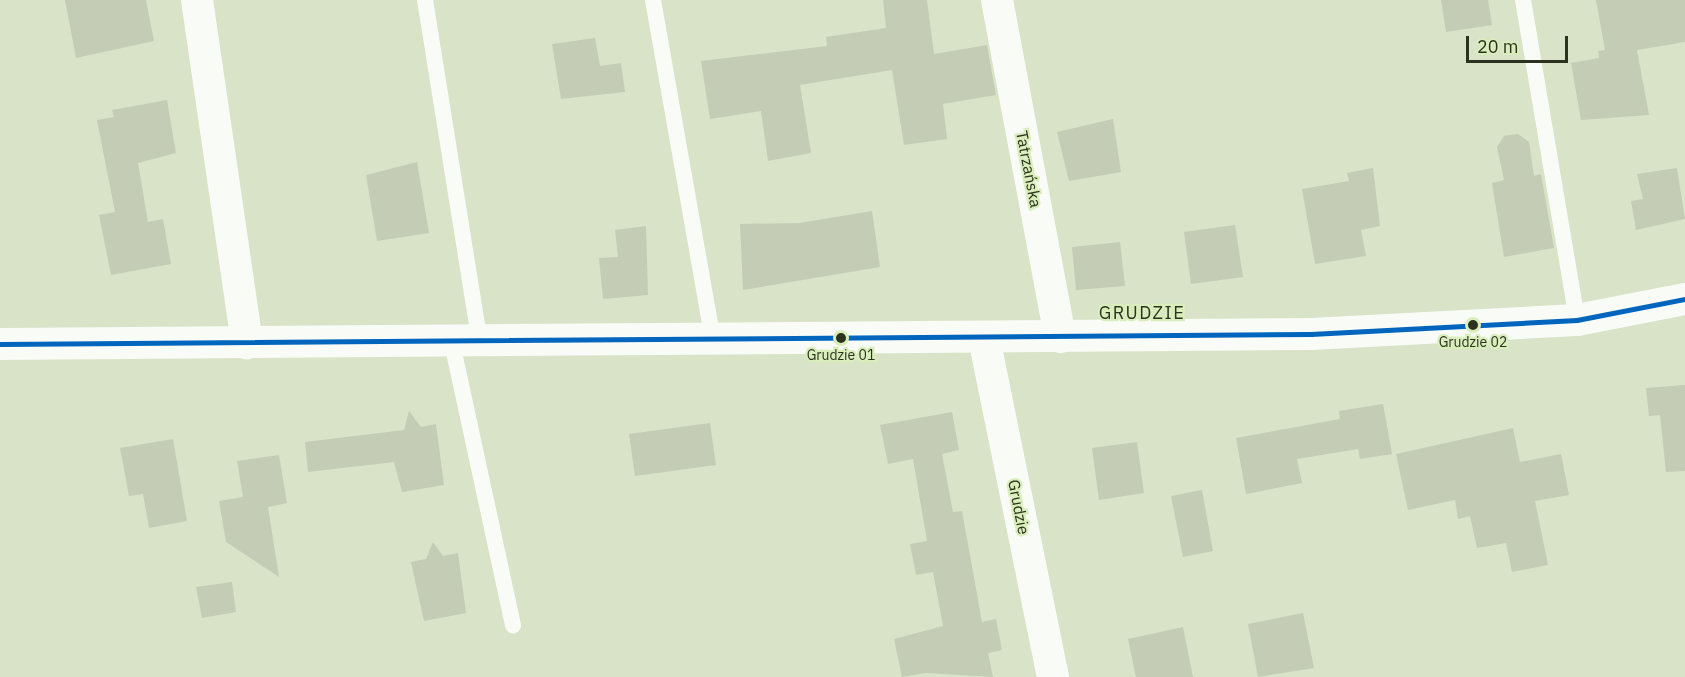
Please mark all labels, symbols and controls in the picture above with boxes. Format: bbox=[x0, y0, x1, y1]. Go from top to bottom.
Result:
scale bar bbox=[1469, 24, 1571, 62]
text: 20 m bbox=[1477, 35, 1519, 58]
street label: Tatrzańska bbox=[1012, 129, 1046, 209]
district label: GRUDZIE bbox=[1099, 302, 1185, 324]
marker: Grudzie 02 bbox=[1467, 319, 1479, 331]
marker: Grudzie 01 bbox=[835, 332, 847, 344]
place label: Grudzie 02 bbox=[1439, 334, 1507, 350]
place label: Grudzie 01 bbox=[807, 347, 875, 363]
street label: Grudzie bbox=[1004, 478, 1034, 536]

